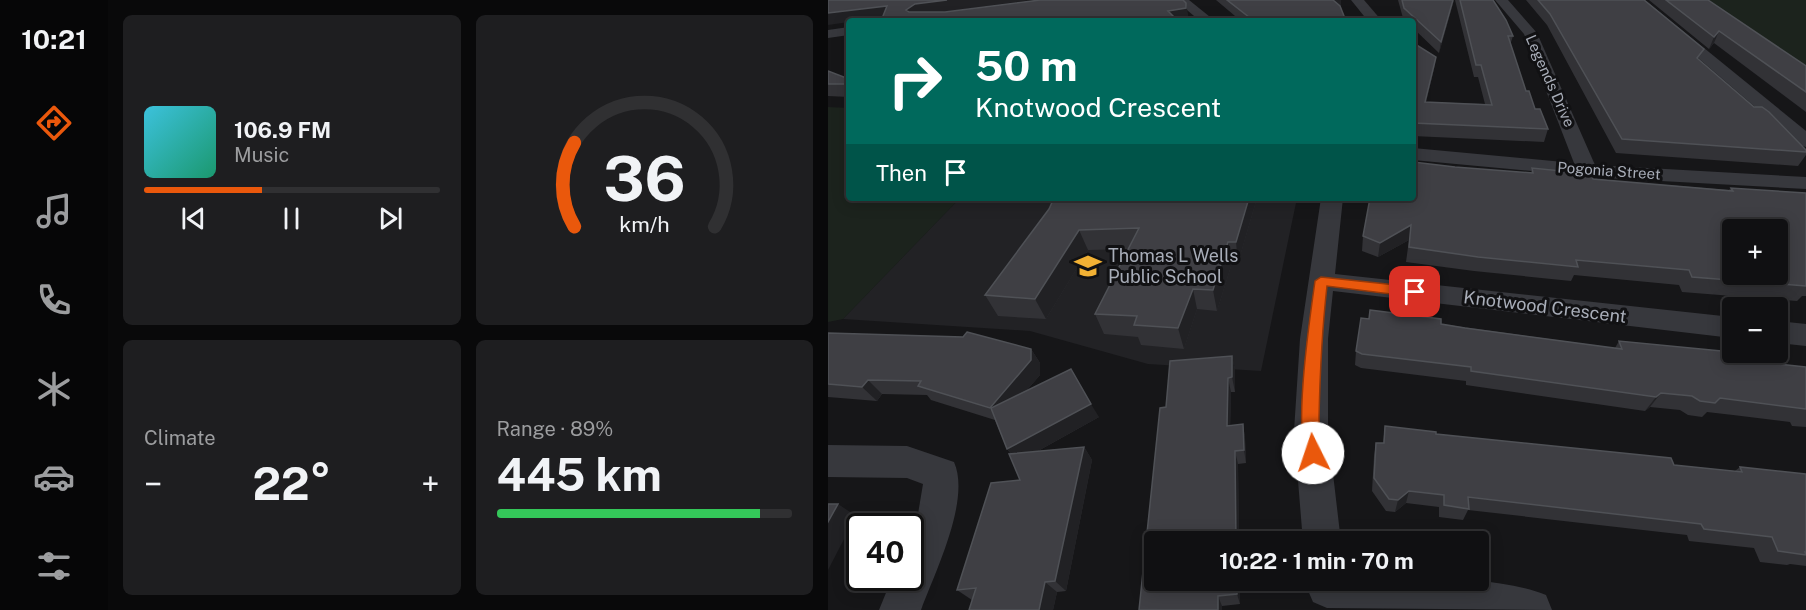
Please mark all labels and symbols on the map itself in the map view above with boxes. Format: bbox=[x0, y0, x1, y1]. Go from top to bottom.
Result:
street label: Legends Drive bbox=[1523, 32, 1578, 130]
street label: Pogonia Street bbox=[1557, 158, 1661, 183]
place label: Thomas L Wells Public School bbox=[1108, 245, 1238, 287]
school or university icon: Thomas L Wells Public School bbox=[1073, 251, 1103, 281]
pin bbox=[1389, 266, 1440, 317]
street label: Knotwood Crescent bbox=[1462, 286, 1628, 327]
position arrow bbox=[1281, 421, 1345, 485]
speed limit sign: 40 bbox=[846, 513, 924, 591]

